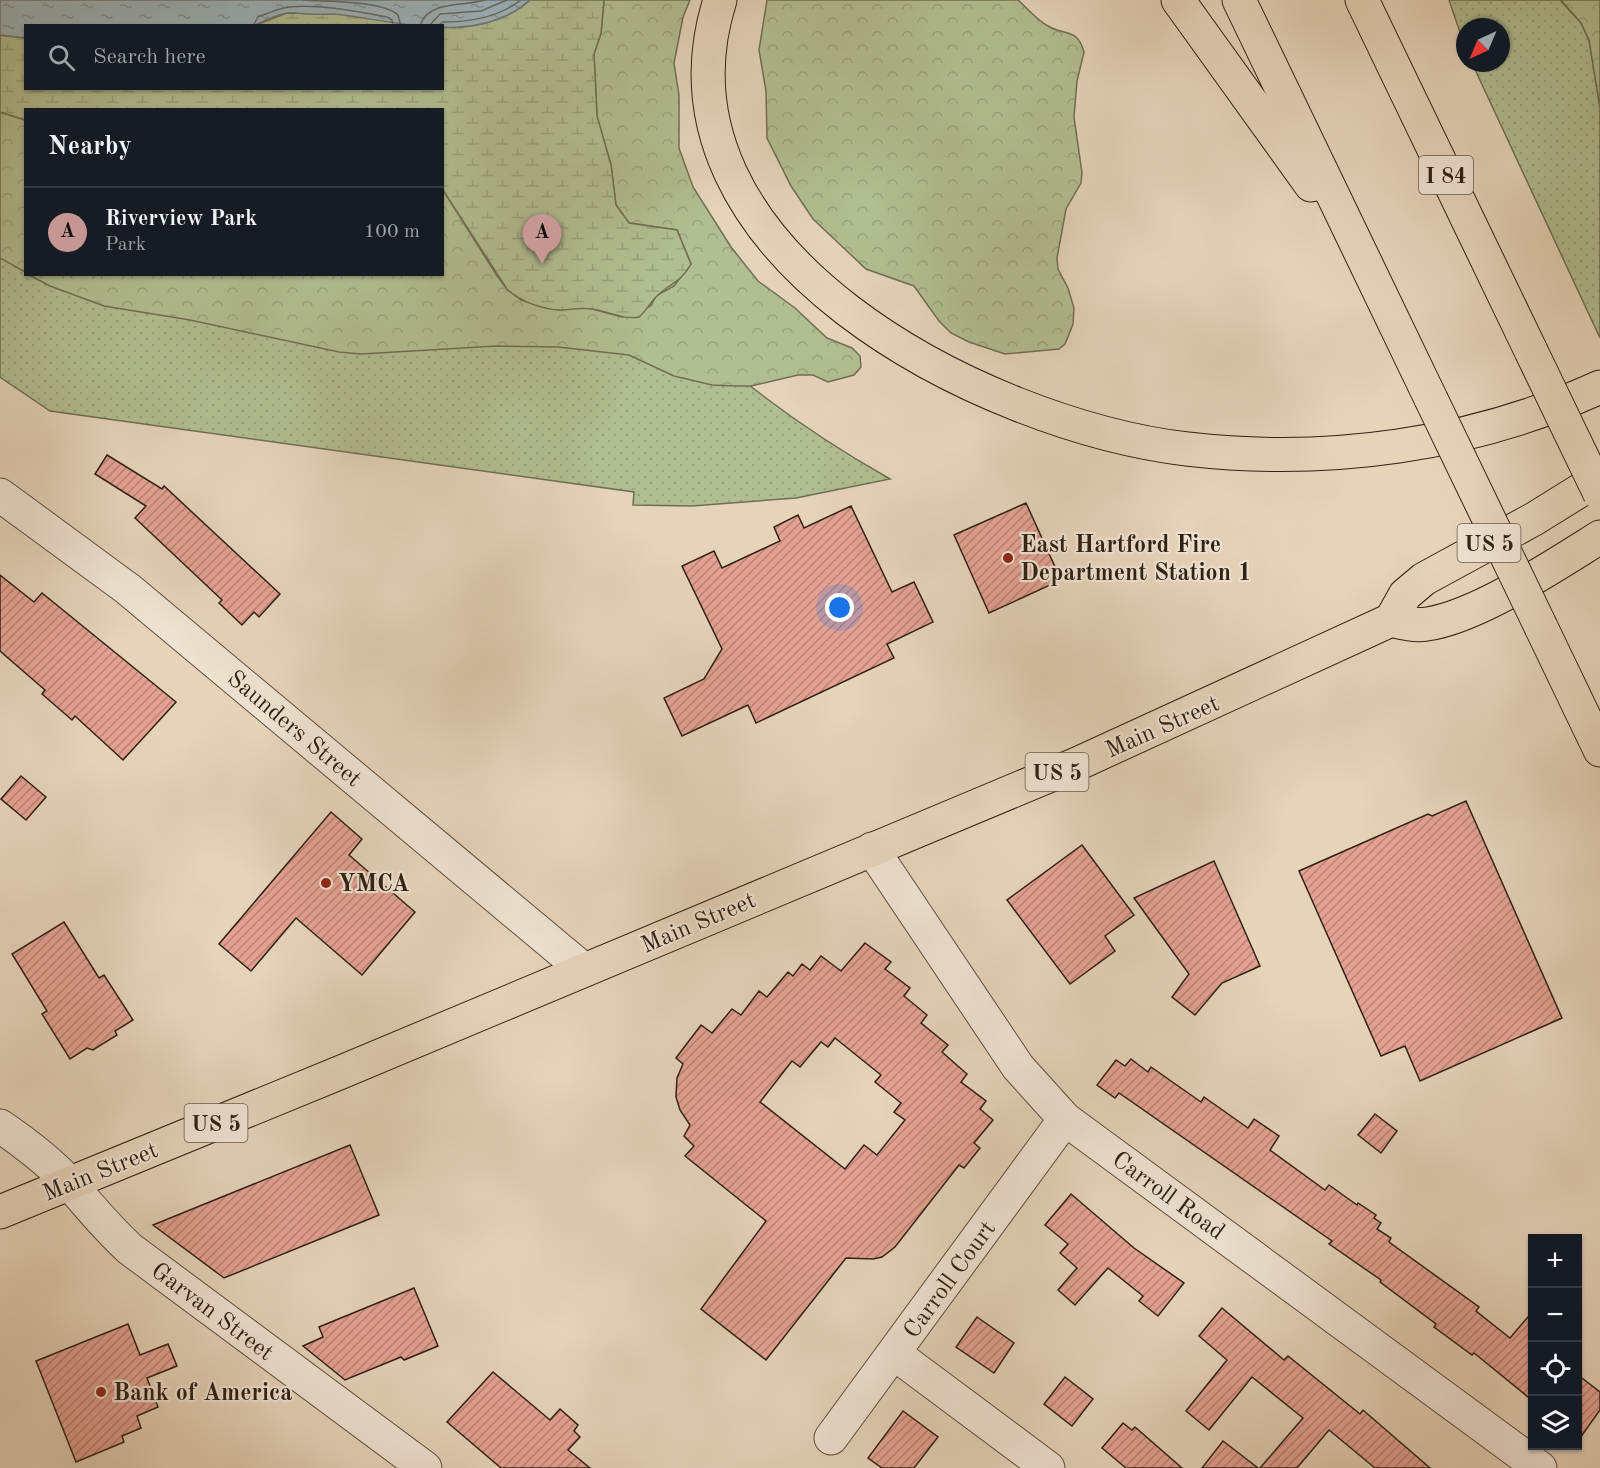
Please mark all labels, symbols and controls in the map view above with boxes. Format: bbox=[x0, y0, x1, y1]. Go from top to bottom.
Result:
north arrow bbox=[1456, 18, 1510, 72]
search box bbox=[24, 24, 444, 90]
icon: search bbox=[45, 41, 78, 74]
text: Search here bbox=[93, 46, 206, 68]
text: Nearby bbox=[48, 134, 132, 160]
road number: I 84 bbox=[1419, 156, 1473, 194]
text: Riverview Park bbox=[105, 208, 257, 230]
pin: A bbox=[522, 214, 562, 264]
text: A bbox=[60, 222, 75, 242]
text: 100 m bbox=[364, 222, 420, 242]
text: Park bbox=[105, 235, 146, 255]
road number: US 5 bbox=[1458, 524, 1520, 562]
place label: East Hartford Fire Department Station 1 bbox=[1020, 534, 1252, 586]
marker: East Hartford Fire Department Station 1 bbox=[1001, 551, 1015, 565]
your location bbox=[825, 593, 854, 622]
street label: Saunders Street bbox=[222, 667, 365, 792]
street label: Main Street bbox=[1102, 692, 1223, 764]
road number: US 5 bbox=[1026, 753, 1088, 791]
place label: YMCA bbox=[338, 873, 410, 897]
marker: YMCA bbox=[319, 876, 333, 890]
street label: Main Street bbox=[638, 889, 759, 959]
road number: US 5 bbox=[184, 1104, 248, 1142]
street label: Main Street bbox=[40, 1139, 162, 1207]
street label: Carroll Road bbox=[1107, 1148, 1229, 1245]
street label: Carroll Court bbox=[900, 1217, 1001, 1343]
map controls bbox=[1528, 1234, 1582, 1450]
button: + bbox=[1528, 1234, 1582, 1288]
street label: Garvan Street bbox=[146, 1259, 277, 1366]
button: − bbox=[1528, 1288, 1582, 1342]
button: locate bbox=[1528, 1342, 1582, 1396]
place label: Bank of America bbox=[113, 1382, 293, 1406]
marker: Bank of America bbox=[94, 1385, 108, 1399]
button: layers bbox=[1528, 1396, 1582, 1450]

